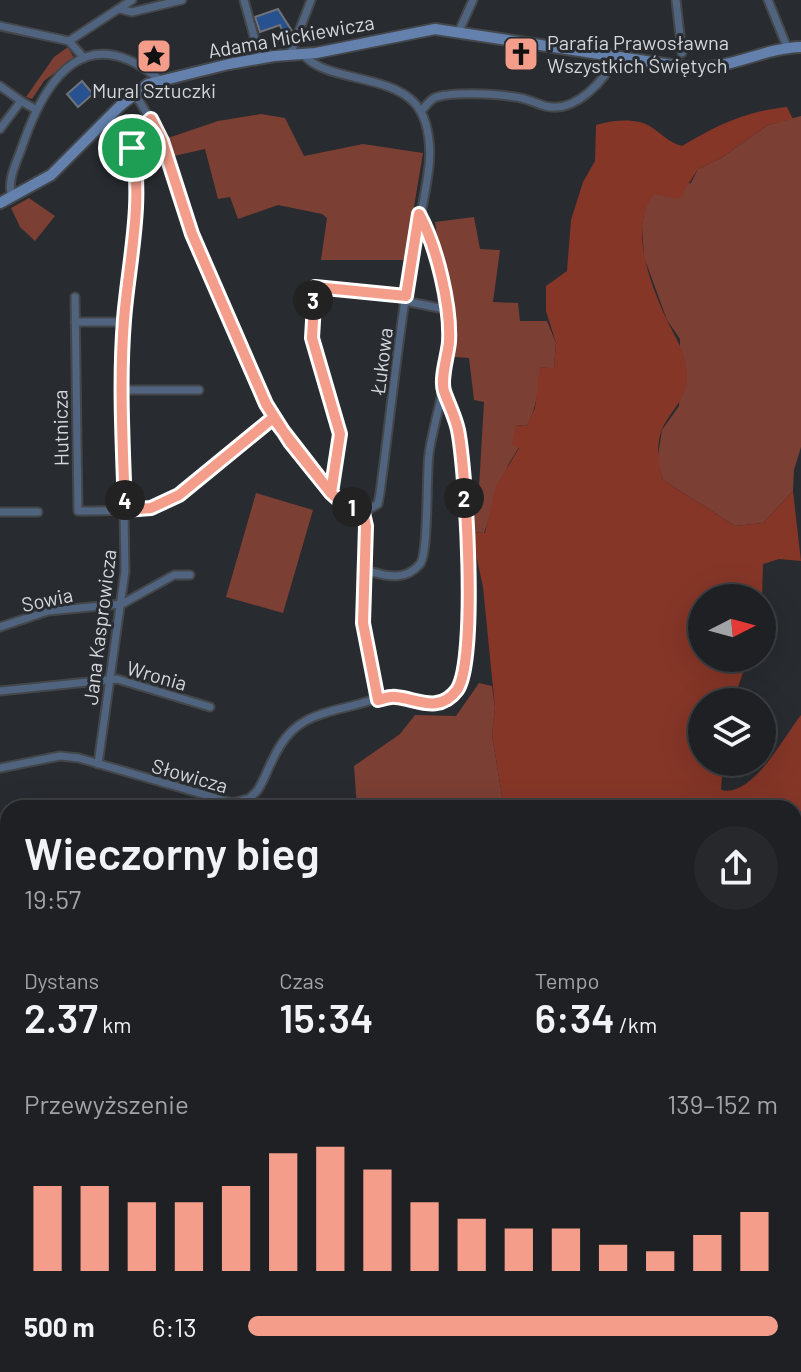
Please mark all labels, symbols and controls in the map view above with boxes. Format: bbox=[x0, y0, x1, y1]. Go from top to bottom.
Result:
street label: Adama Mickiewicza bbox=[206, 10, 376, 62]
place label: Parafia Prawosławna Wszystkich Świętych bbox=[547, 30, 729, 77]
church icon: Parafia Prawosławna Wszystkich Świętych bbox=[502, 35, 540, 73]
place icon: Mural Sztuczki bbox=[135, 37, 173, 75]
place label: Mural Sztuczki bbox=[92, 78, 216, 102]
pin bbox=[98, 114, 166, 182]
icon: arrive bbox=[110, 126, 154, 170]
pin: 3 bbox=[293, 280, 333, 320]
text: 3 bbox=[307, 287, 319, 313]
street label: Łukowa bbox=[365, 326, 397, 397]
street label: Hutnicza bbox=[47, 390, 73, 466]
pin: 2 bbox=[444, 478, 484, 518]
pin: 4 bbox=[105, 480, 145, 520]
text: 2 bbox=[458, 485, 470, 511]
text: 4 bbox=[118, 487, 132, 513]
pin: 1 bbox=[332, 487, 372, 527]
text: 1 bbox=[348, 494, 356, 520]
street label: Jana Kasprowicza bbox=[78, 548, 120, 706]
street label: Sowia bbox=[19, 582, 75, 616]
north arrow bbox=[688, 584, 776, 672]
map controls bbox=[688, 584, 776, 776]
street label: Wronia bbox=[124, 655, 190, 695]
button: layers bbox=[688, 688, 776, 776]
street label: Słowicza bbox=[149, 753, 231, 797]
text: Wieczorny bieg bbox=[24, 826, 320, 879]
button: share bbox=[694, 826, 778, 910]
text: 19:57 bbox=[24, 883, 81, 914]
text: Dystans bbox=[24, 967, 99, 993]
text: Czas bbox=[279, 967, 324, 993]
text: Tempo bbox=[535, 967, 600, 993]
text: 2.37 bbox=[24, 993, 98, 1041]
text: 15:34 bbox=[279, 993, 374, 1041]
text: 6:34 bbox=[535, 993, 615, 1041]
text: km bbox=[98, 1011, 131, 1037]
text: /km bbox=[615, 1011, 657, 1037]
text: Przewyższenie bbox=[24, 1088, 189, 1119]
text: 139–152 m bbox=[667, 1088, 778, 1119]
text: 500 m bbox=[24, 1311, 95, 1342]
text: 6:13 bbox=[152, 1311, 197, 1342]

